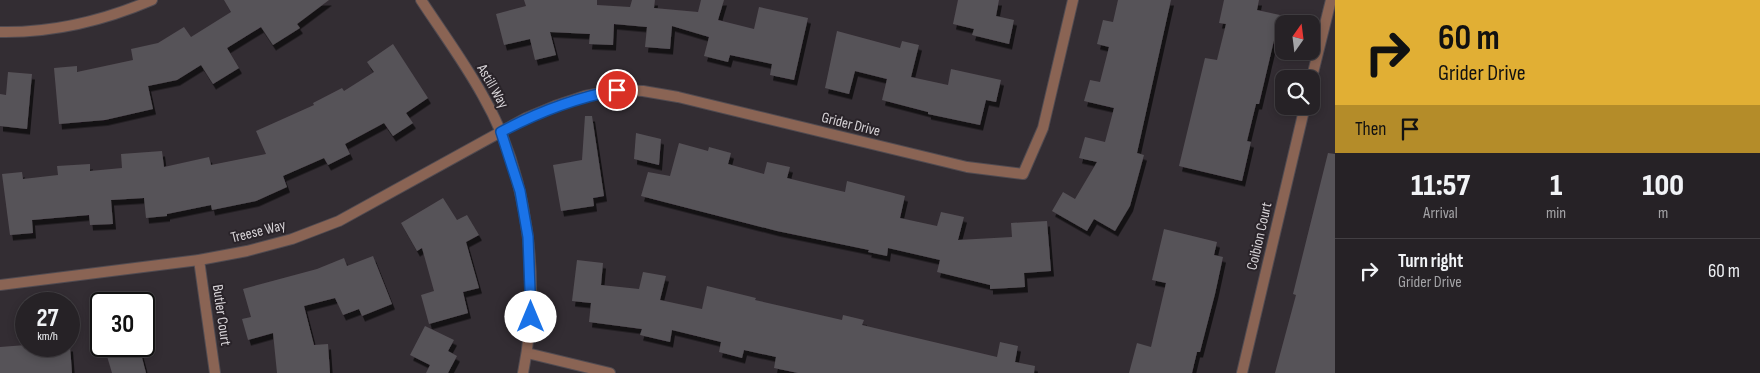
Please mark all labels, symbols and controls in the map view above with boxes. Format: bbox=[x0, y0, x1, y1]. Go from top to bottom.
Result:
north arrow bbox=[1275, 15, 1320, 60]
map controls bbox=[1275, 15, 1320, 115]
text: 60 m bbox=[1438, 17, 1500, 60]
icon: right bbox=[1355, 20, 1420, 85]
street label: Astill Way bbox=[472, 60, 513, 112]
text: Grider Drive bbox=[1438, 60, 1526, 87]
pin bbox=[596, 69, 638, 111]
button: search bbox=[1275, 70, 1320, 115]
icon: arrive bbox=[603, 76, 631, 104]
street label: Grider Drive bbox=[820, 108, 882, 141]
icon: arrive bbox=[1396, 115, 1424, 143]
text: Then bbox=[1355, 118, 1386, 141]
text: 11:57 bbox=[1411, 168, 1470, 204]
text: 1 bbox=[1550, 168, 1562, 204]
text: 100 bbox=[1642, 168, 1684, 204]
street label: Coibion Court bbox=[1242, 200, 1277, 272]
text: Arrival bbox=[1423, 204, 1458, 223]
text: min bbox=[1546, 204, 1566, 223]
text: m bbox=[1658, 204, 1668, 223]
street label: Treese Way bbox=[229, 215, 288, 247]
text: Turn right bbox=[1398, 250, 1463, 273]
icon: right bbox=[1355, 257, 1383, 285]
text: 60 m bbox=[1708, 260, 1740, 283]
text: Grider Drive bbox=[1398, 273, 1462, 292]
street label: Butler Court bbox=[208, 283, 235, 347]
position arrow bbox=[504, 290, 556, 342]
speed limit sign: 30 bbox=[90, 292, 155, 357]
text: 27 bbox=[37, 303, 58, 334]
text: km/h bbox=[37, 329, 58, 344]

